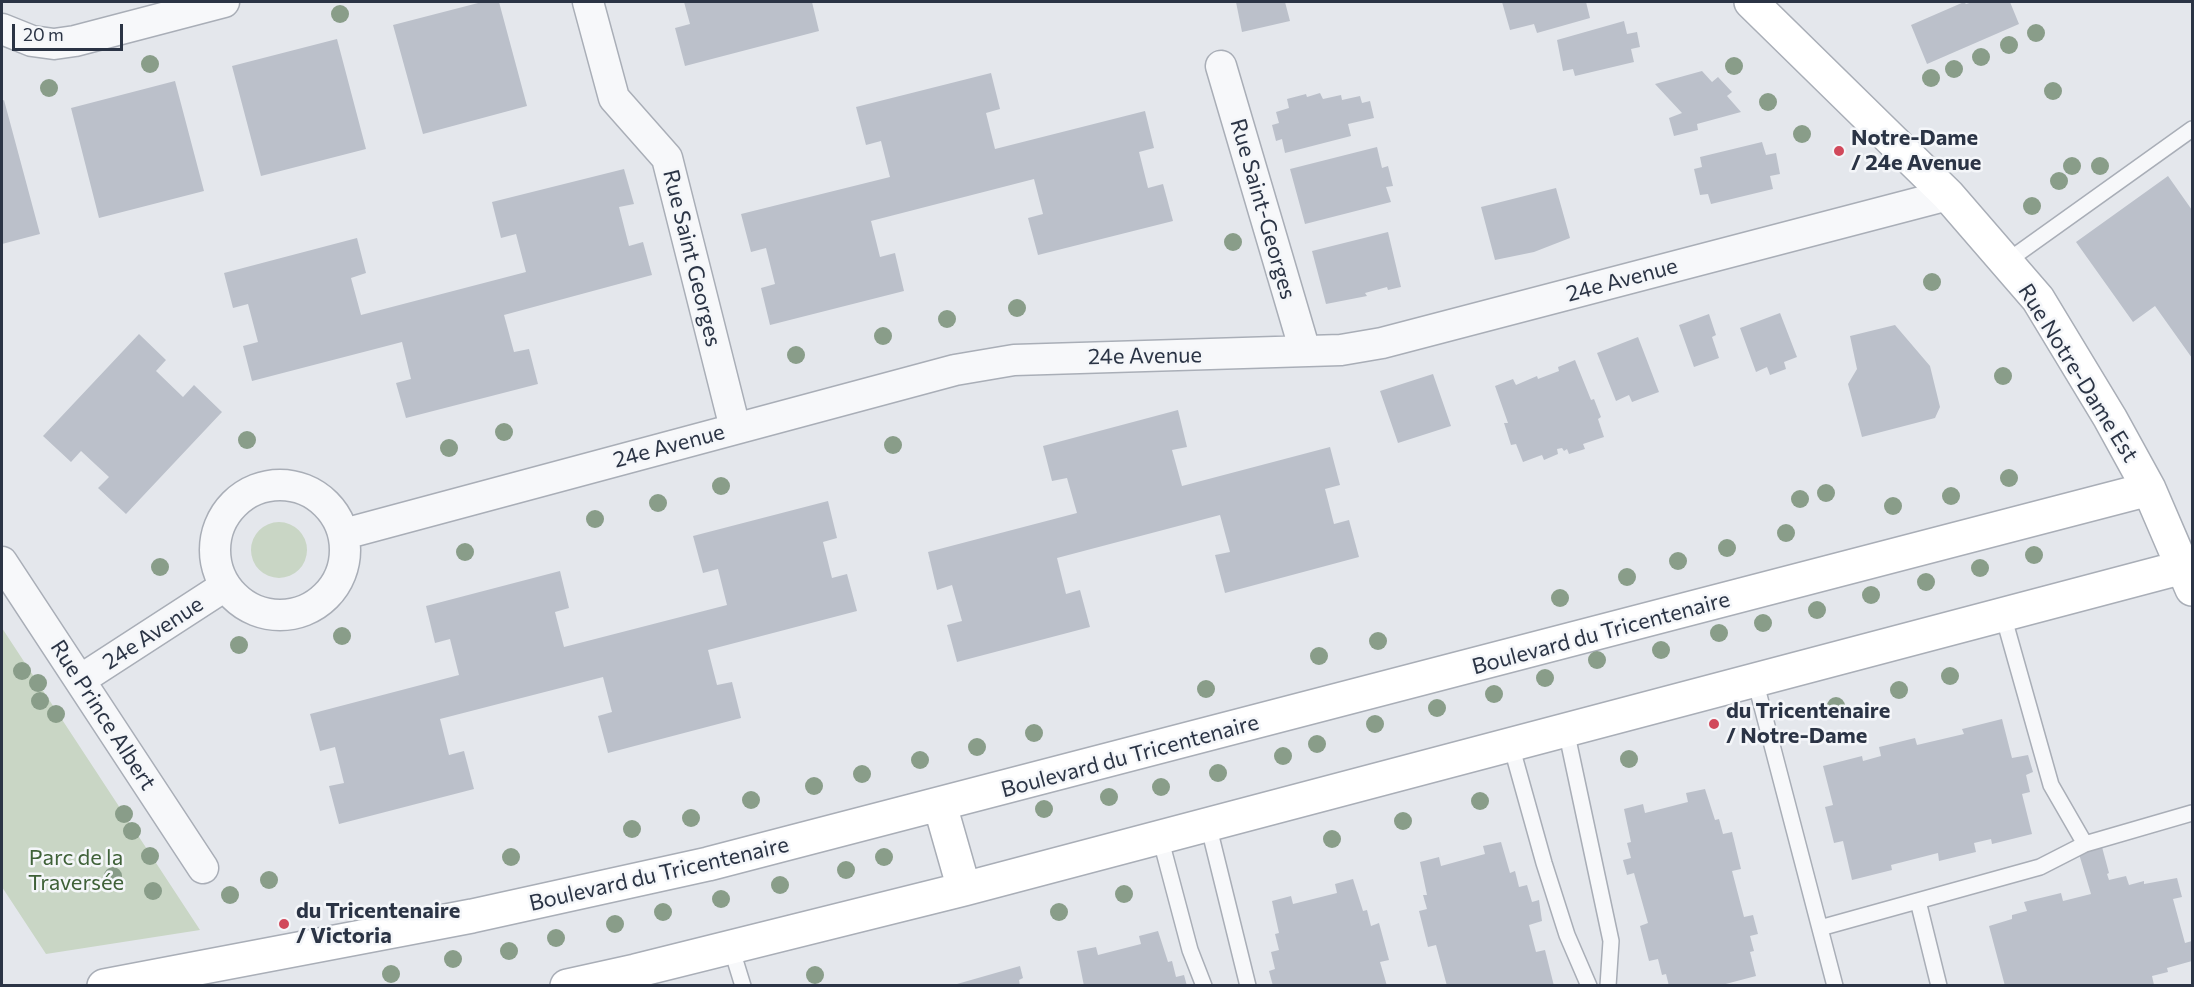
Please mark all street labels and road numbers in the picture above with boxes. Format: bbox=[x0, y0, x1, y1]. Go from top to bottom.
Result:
street label: Rue Saint-Georges bbox=[1225, 116, 1301, 302]
street label: Rue Saint Georges bbox=[657, 167, 727, 349]
street label: 24e Avenue bbox=[1563, 252, 1681, 308]
street label: Rue Notre-Dame Est bbox=[2012, 279, 2144, 467]
street label: 24e Avenue bbox=[1088, 342, 1202, 370]
street label: 24e Avenue bbox=[610, 418, 728, 474]
street label: Boulevard du Tricentenaire bbox=[1469, 586, 1733, 680]
street label: 24e Avenue bbox=[98, 591, 208, 675]
street label: Rue Prince Albert bbox=[45, 635, 161, 795]
street label: Boulevard du Tricentenaire bbox=[998, 709, 1262, 803]
street label: Boulevard du Tricentenaire bbox=[527, 831, 791, 917]

